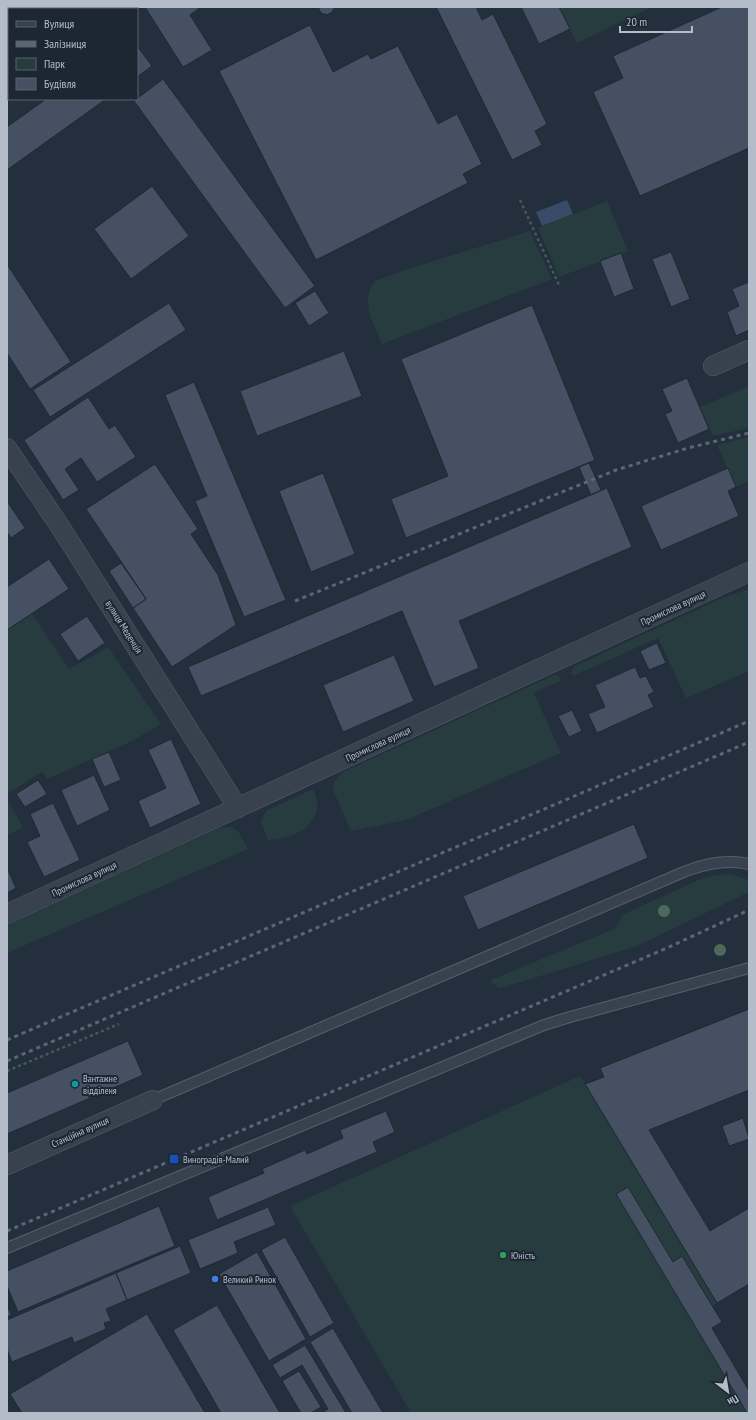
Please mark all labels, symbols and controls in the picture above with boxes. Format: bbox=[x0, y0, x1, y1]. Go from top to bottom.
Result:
legend bbox=[8, 8, 138, 100]
scale bar bbox=[620, 8, 692, 34]
text: 20 m bbox=[626, 14, 647, 29]
text: Вулиця bbox=[44, 16, 74, 31]
text: Залізниця bbox=[44, 36, 86, 51]
text: Парк bbox=[44, 56, 65, 71]
text: Будівля bbox=[44, 76, 76, 91]
street label: Промислова вулиця bbox=[639, 587, 708, 629]
street label: вулиця Меденція bbox=[103, 598, 146, 656]
street label: Промислова вулиця bbox=[344, 723, 413, 765]
street label: Промислова вулиця bbox=[50, 858, 119, 900]
place label: Вантажне відділеня bbox=[83, 1072, 117, 1097]
marker: Вантажне відділеня bbox=[70, 1079, 80, 1089]
street label: Станційна вулиця bbox=[49, 1114, 111, 1150]
marker: Виноградів-Малий bbox=[168, 1153, 180, 1165]
place label: Виноградів-Малий bbox=[183, 1153, 249, 1166]
place label: Юність bbox=[511, 1249, 535, 1262]
marker: Юність bbox=[498, 1250, 508, 1260]
place label: Великий Ринок bbox=[223, 1273, 276, 1286]
marker: Великий Ринок bbox=[210, 1274, 220, 1284]
north arrow bbox=[708, 1372, 748, 1412]
text: Пн bbox=[725, 1392, 741, 1409]

